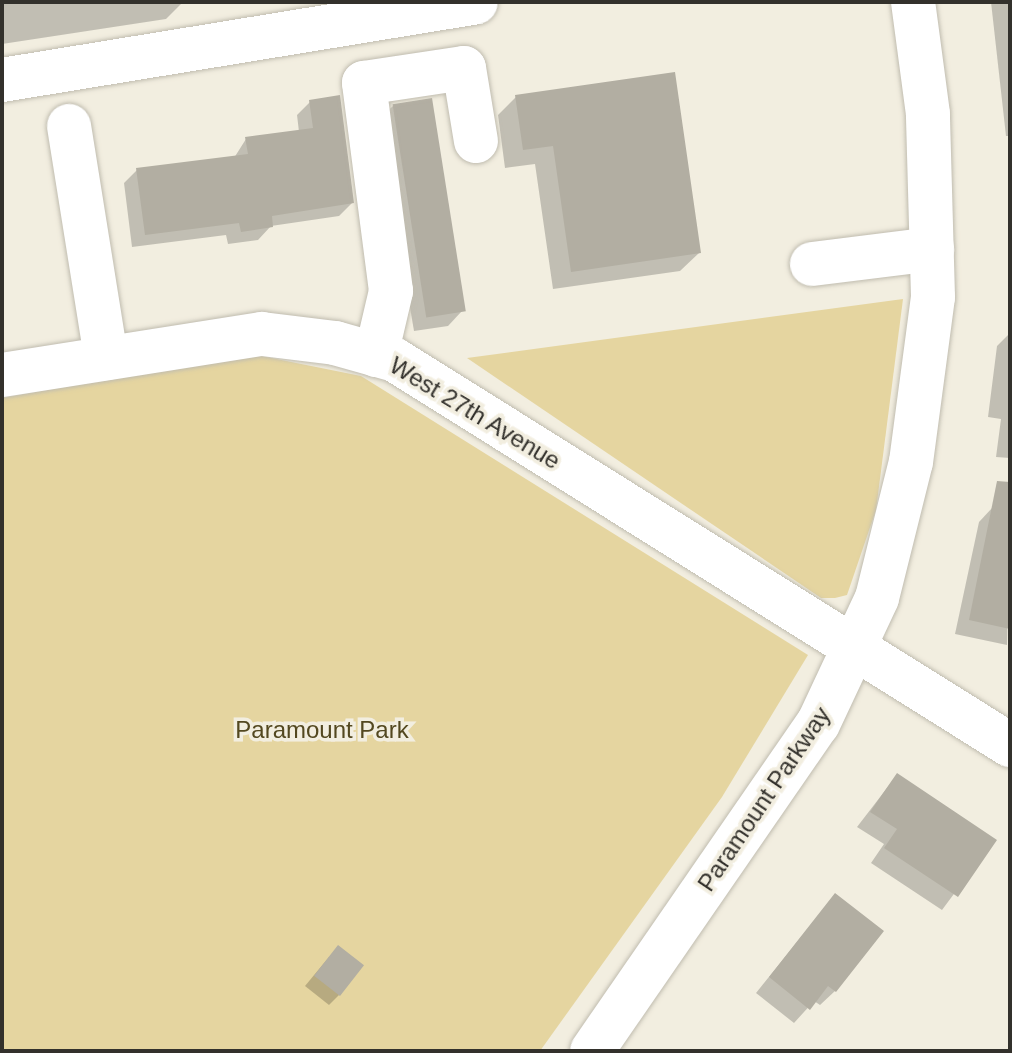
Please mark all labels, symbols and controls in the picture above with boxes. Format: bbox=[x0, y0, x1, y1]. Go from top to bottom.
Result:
street label: West 27th Avenue bbox=[384, 350, 566, 476]
street label: Paramount Parkway bbox=[692, 701, 836, 897]
park label: Paramount Park bbox=[235, 716, 409, 744]

